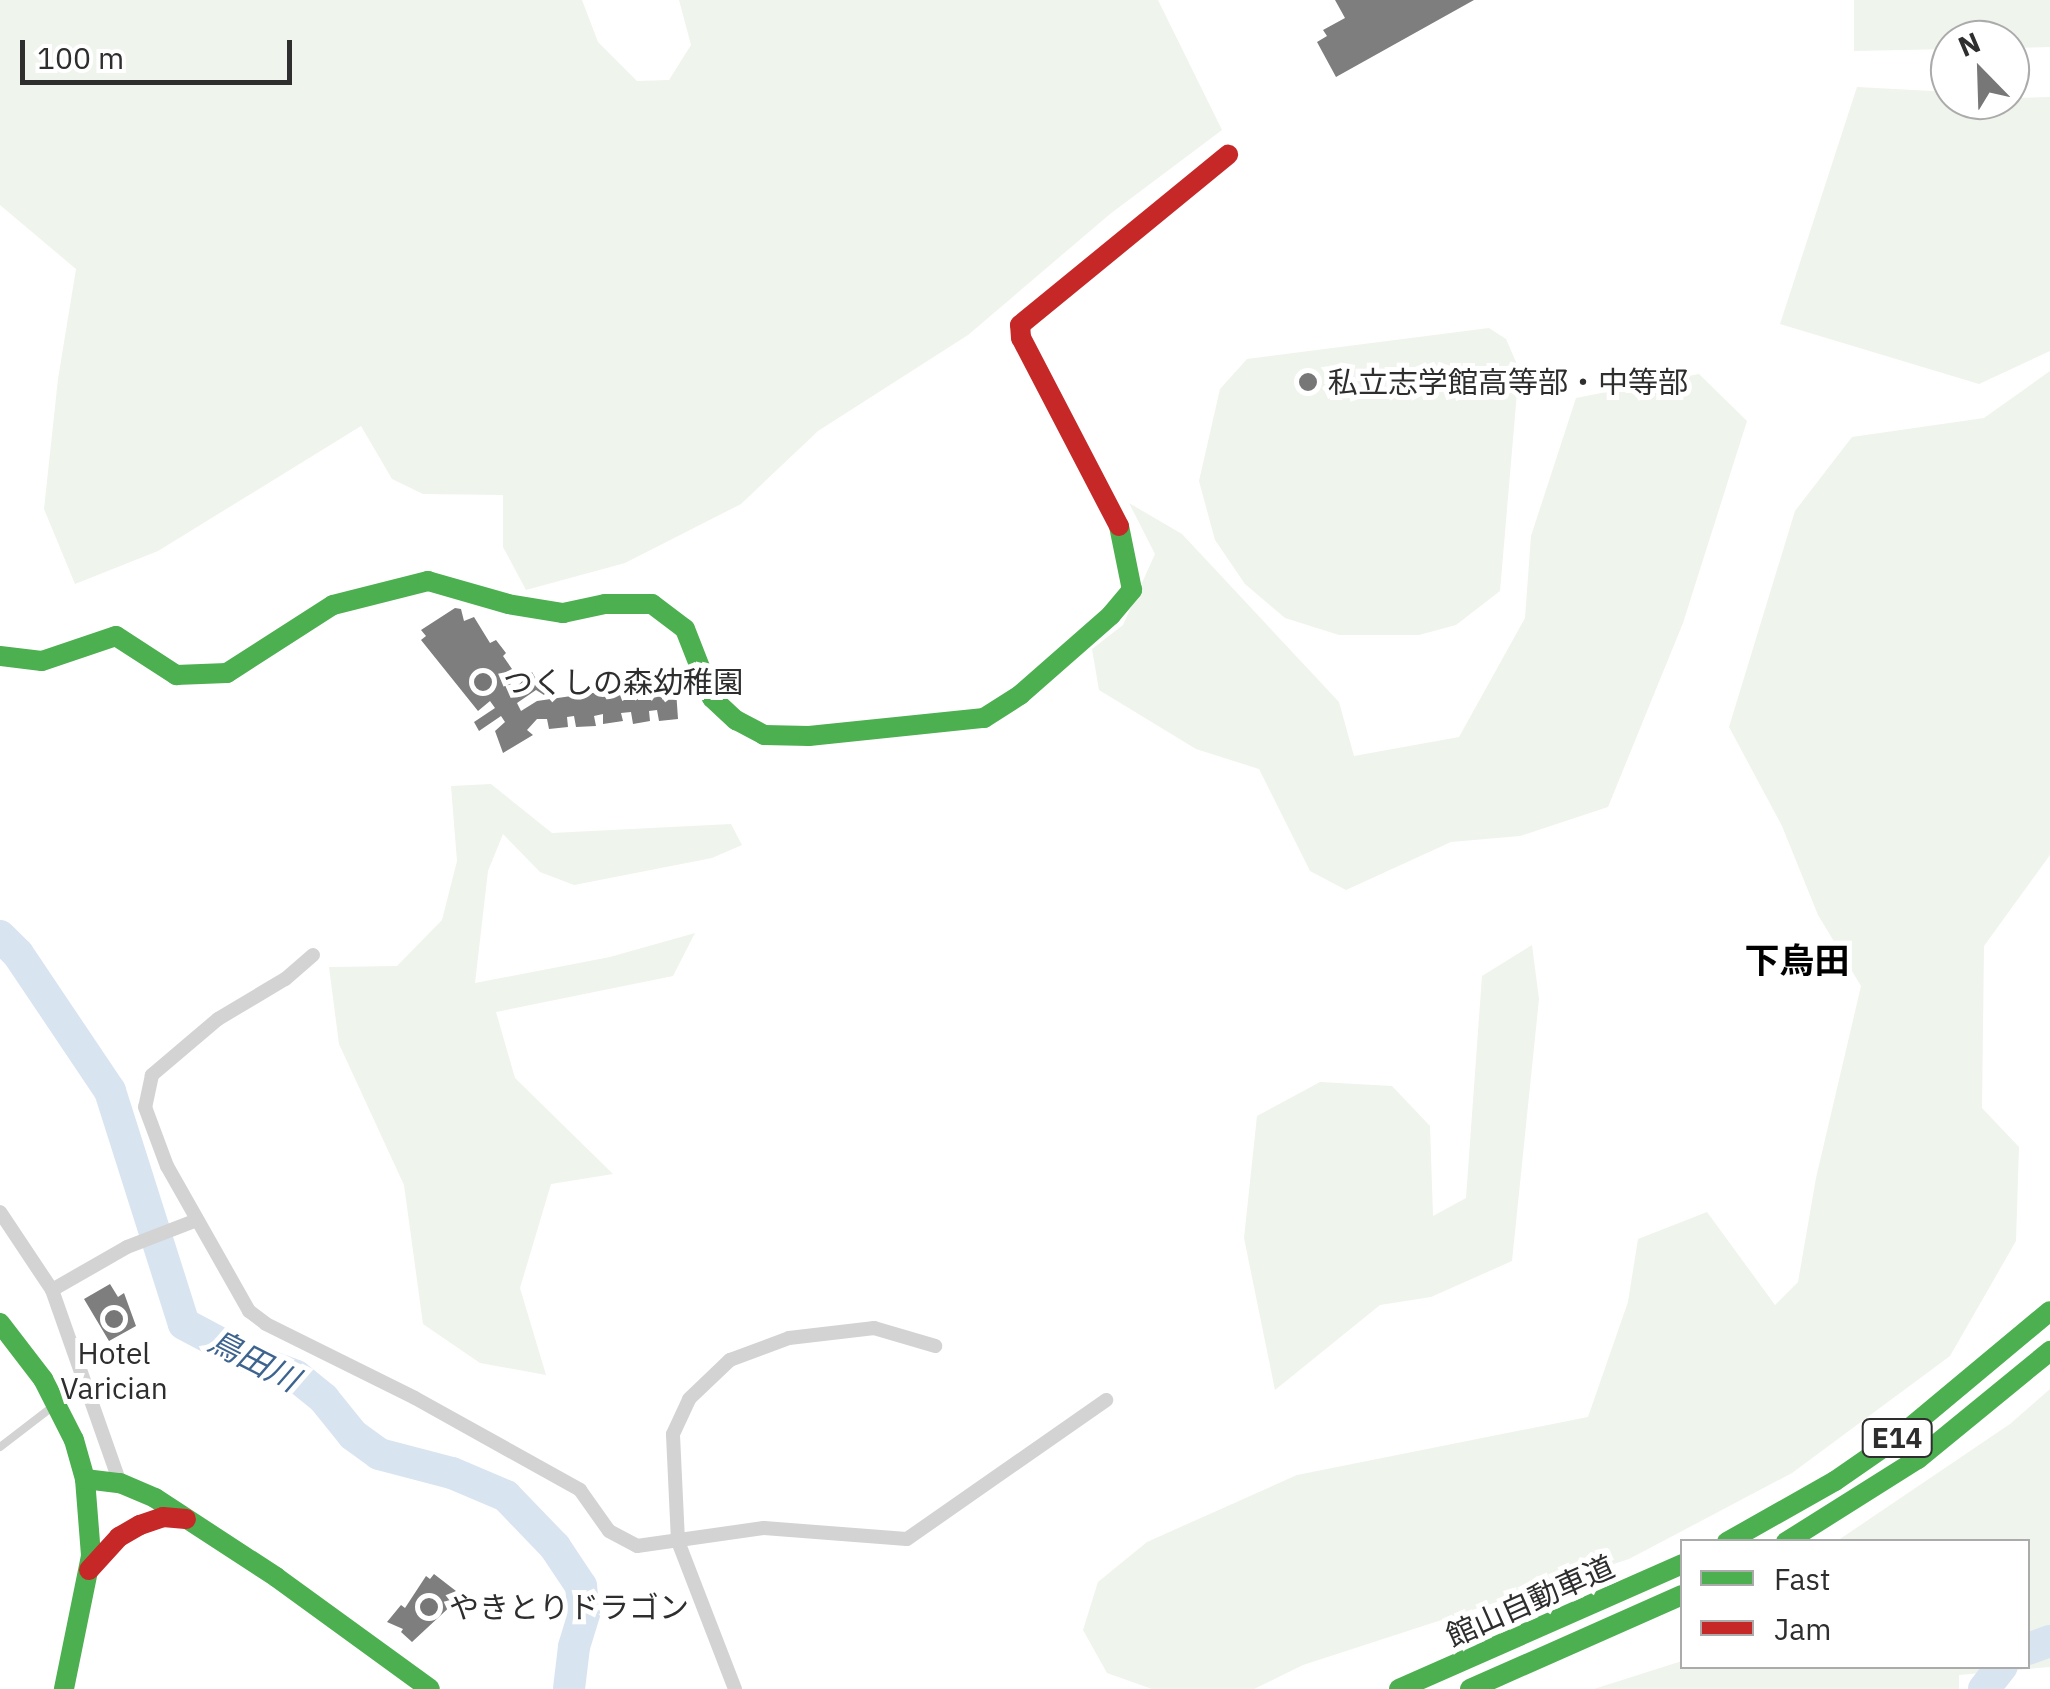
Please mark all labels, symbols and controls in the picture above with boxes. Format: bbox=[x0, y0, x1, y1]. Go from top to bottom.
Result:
scale bar bbox=[25, 20, 298, 82]
north arrow bbox=[1930, 20, 2030, 120]
text: N bbox=[1952, 23, 1985, 65]
text: 100 m bbox=[37, 38, 124, 77]
place label: 私立志学館高等部・中等部 bbox=[1328, 364, 1688, 400]
marker: 私立志学館高等部・中等部 bbox=[1297, 371, 1319, 393]
place label: つくしの森幼稚園 bbox=[503, 664, 743, 700]
marker: つくしの森幼稚園 bbox=[472, 671, 494, 693]
district label: 下烏田 bbox=[1745, 939, 1849, 981]
marker: Hotel Varician bbox=[103, 1308, 125, 1330]
water label: 鳥田川 bbox=[203, 1321, 305, 1399]
place label: Hotel Varician bbox=[60, 1335, 168, 1406]
road number: E14 bbox=[1860, 1415, 1934, 1461]
legend bbox=[1680, 1539, 2030, 1669]
street label: 館山自動車道 bbox=[1440, 1548, 1620, 1654]
text: Fast bbox=[1774, 1559, 1831, 1598]
place label: やきとりドラゴン bbox=[449, 1589, 689, 1625]
marker: やきとりドラゴン bbox=[418, 1596, 440, 1618]
text: Jam bbox=[1774, 1609, 1832, 1648]

